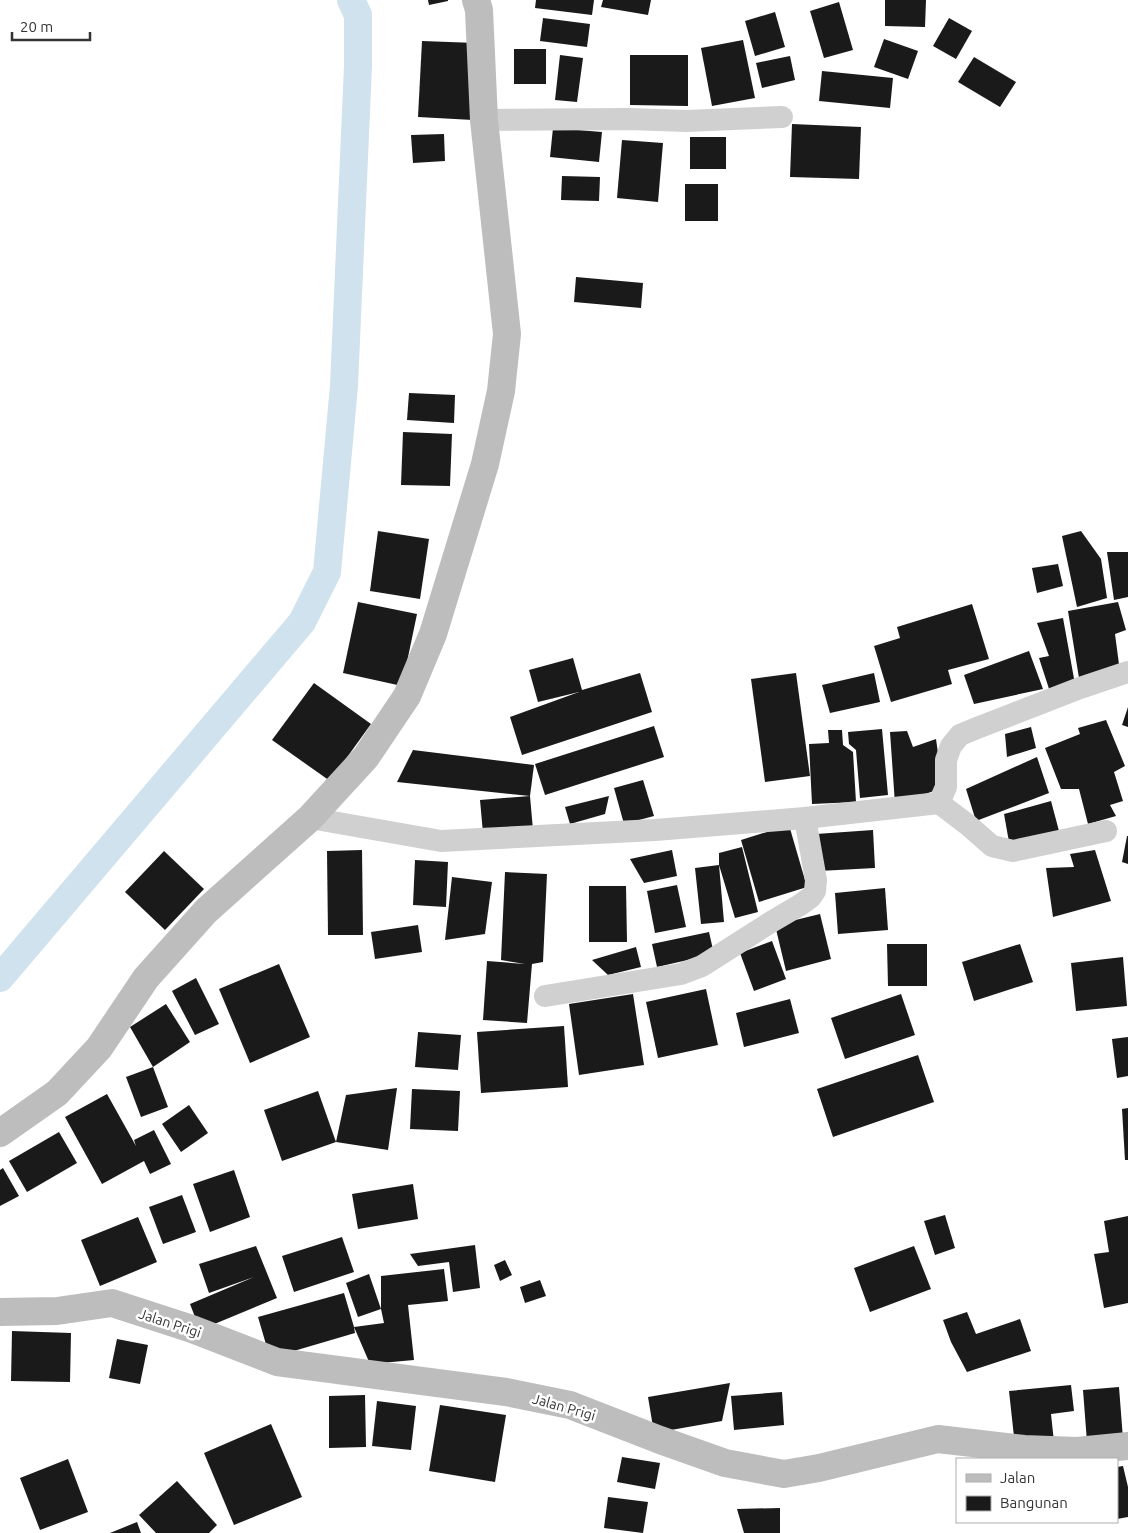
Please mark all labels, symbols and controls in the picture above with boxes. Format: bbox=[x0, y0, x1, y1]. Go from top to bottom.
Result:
scale bar bbox=[12, 10, 90, 42]
text: 20 m bbox=[20, 18, 53, 35]
street label: Jalan Prigi bbox=[137, 1305, 203, 1341]
street label: Jalan Prigi bbox=[531, 1390, 597, 1424]
legend bbox=[956, 1458, 1118, 1523]
text: Jalan bbox=[1000, 1469, 1035, 1486]
text: Bangunan bbox=[1000, 1494, 1068, 1511]

